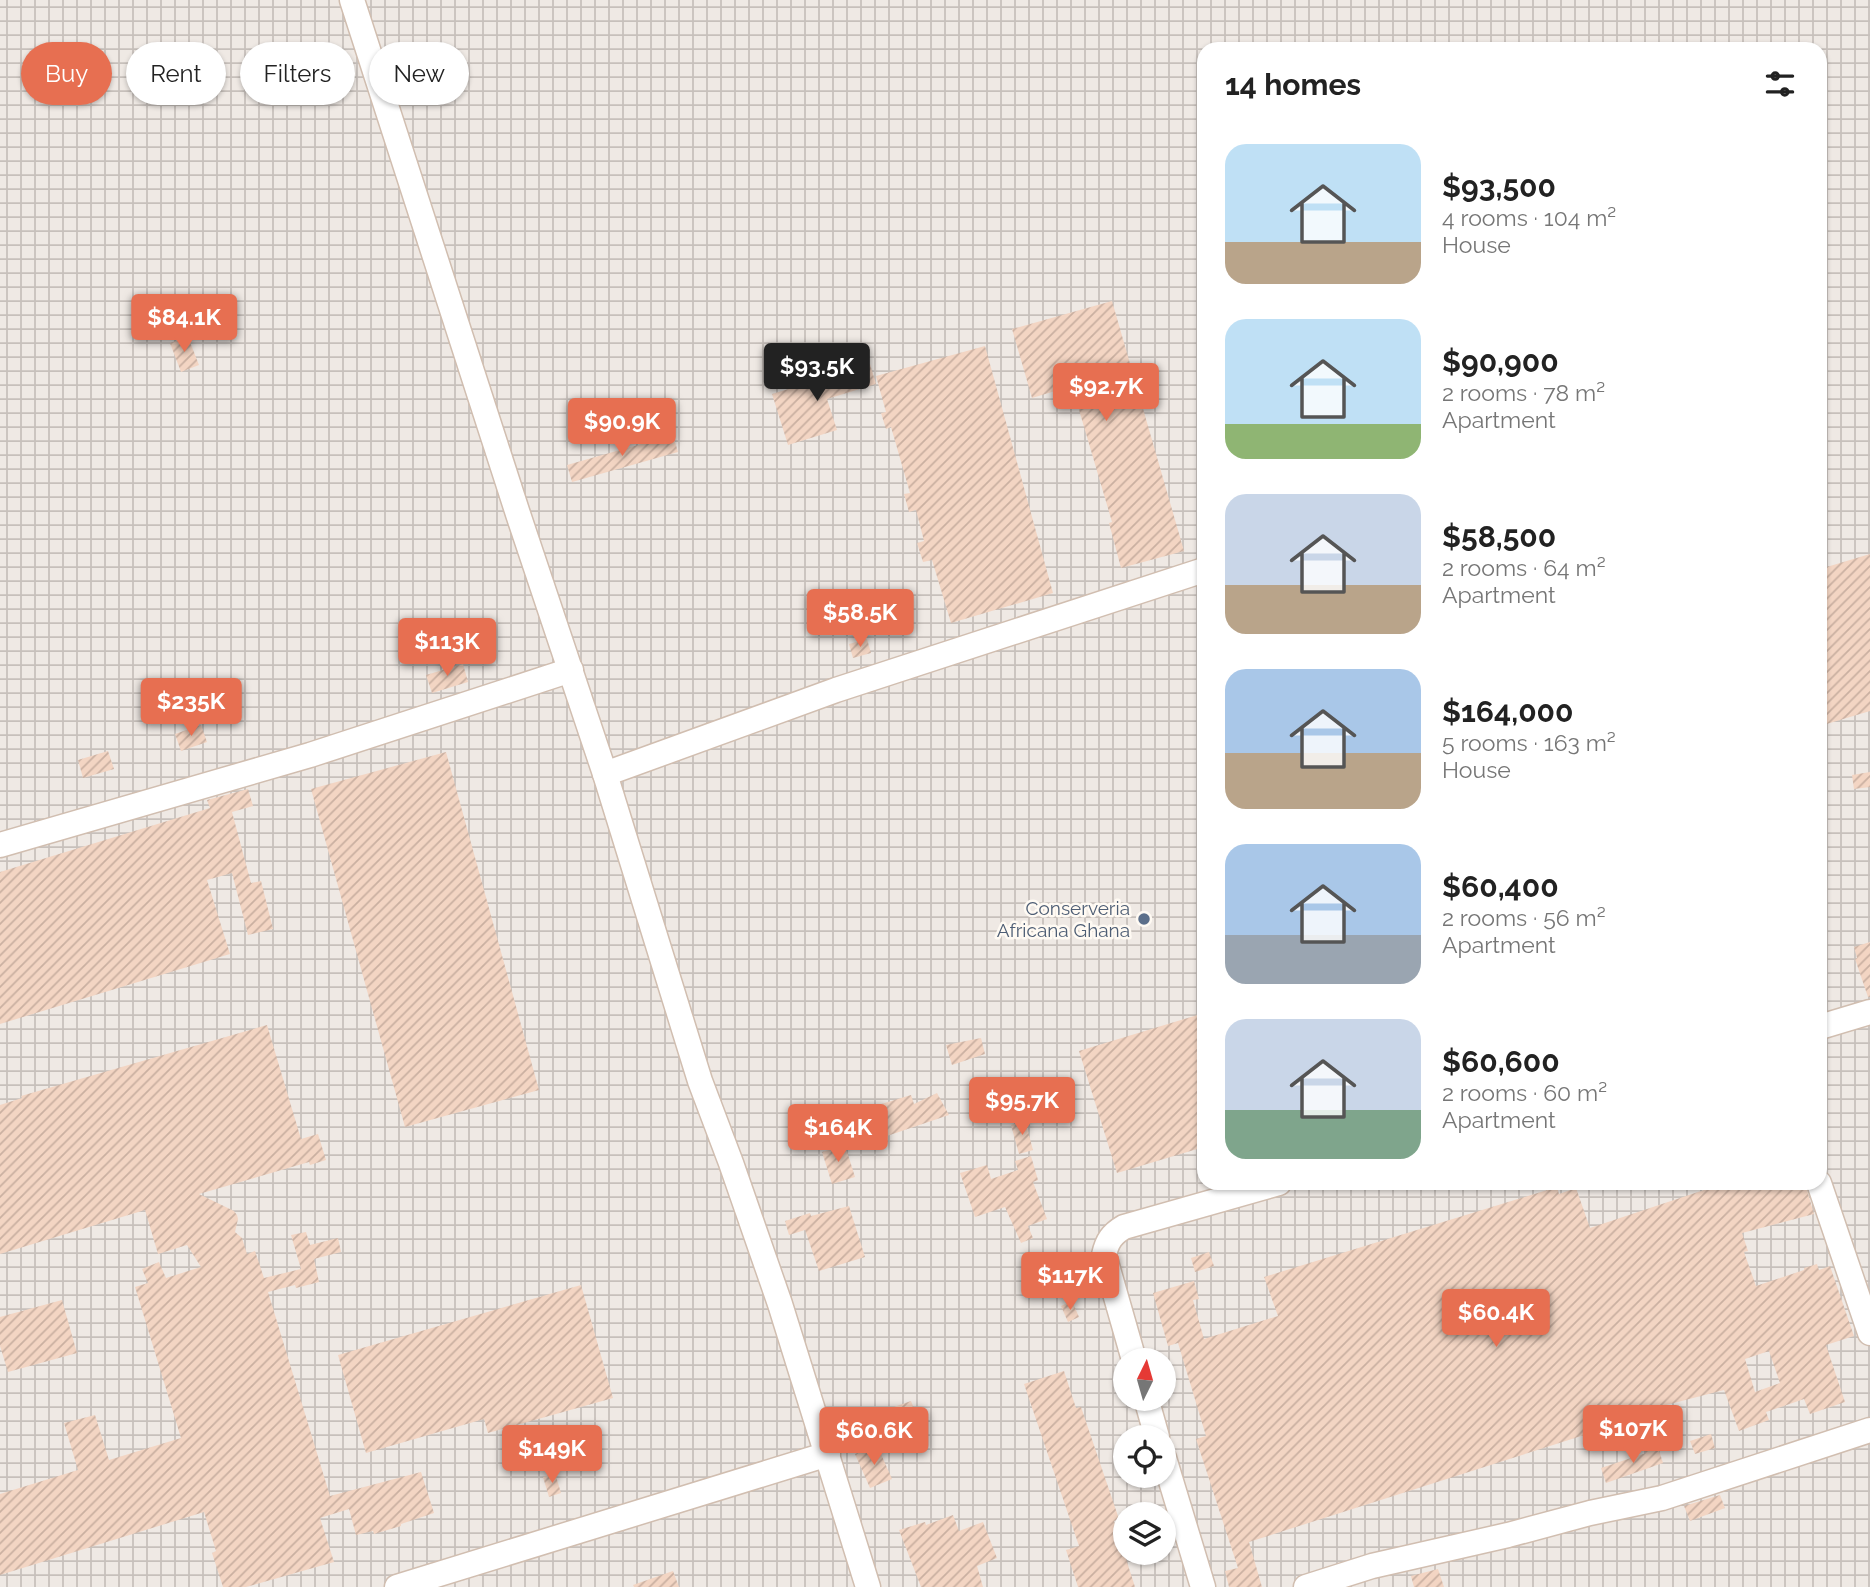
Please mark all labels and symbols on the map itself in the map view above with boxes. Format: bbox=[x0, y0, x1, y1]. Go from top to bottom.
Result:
pin: $84.1K bbox=[127, 294, 241, 354]
pin: $93.5K bbox=[760, 344, 874, 403]
pin: $92.7K bbox=[1049, 364, 1163, 423]
pin: $90.9K bbox=[565, 398, 679, 458]
pin: $58.5K bbox=[803, 590, 917, 649]
pin: $113K bbox=[398, 618, 496, 678]
pin: $235K bbox=[142, 678, 240, 738]
place label: Conserveria Africana Ghana bbox=[997, 897, 1130, 941]
marker: Conserveria Africana Ghana bbox=[1136, 911, 1152, 927]
pin: $95.7K bbox=[965, 1078, 1079, 1137]
pin: $164K bbox=[789, 1104, 887, 1164]
pin: $117K bbox=[1021, 1252, 1119, 1312]
pin: $60.4K bbox=[1439, 1290, 1553, 1349]
north arrow bbox=[1113, 1348, 1176, 1410]
pin: $107K bbox=[1584, 1406, 1682, 1465]
pin: $60.6K bbox=[817, 1408, 931, 1467]
pin: $149K bbox=[503, 1426, 601, 1485]

